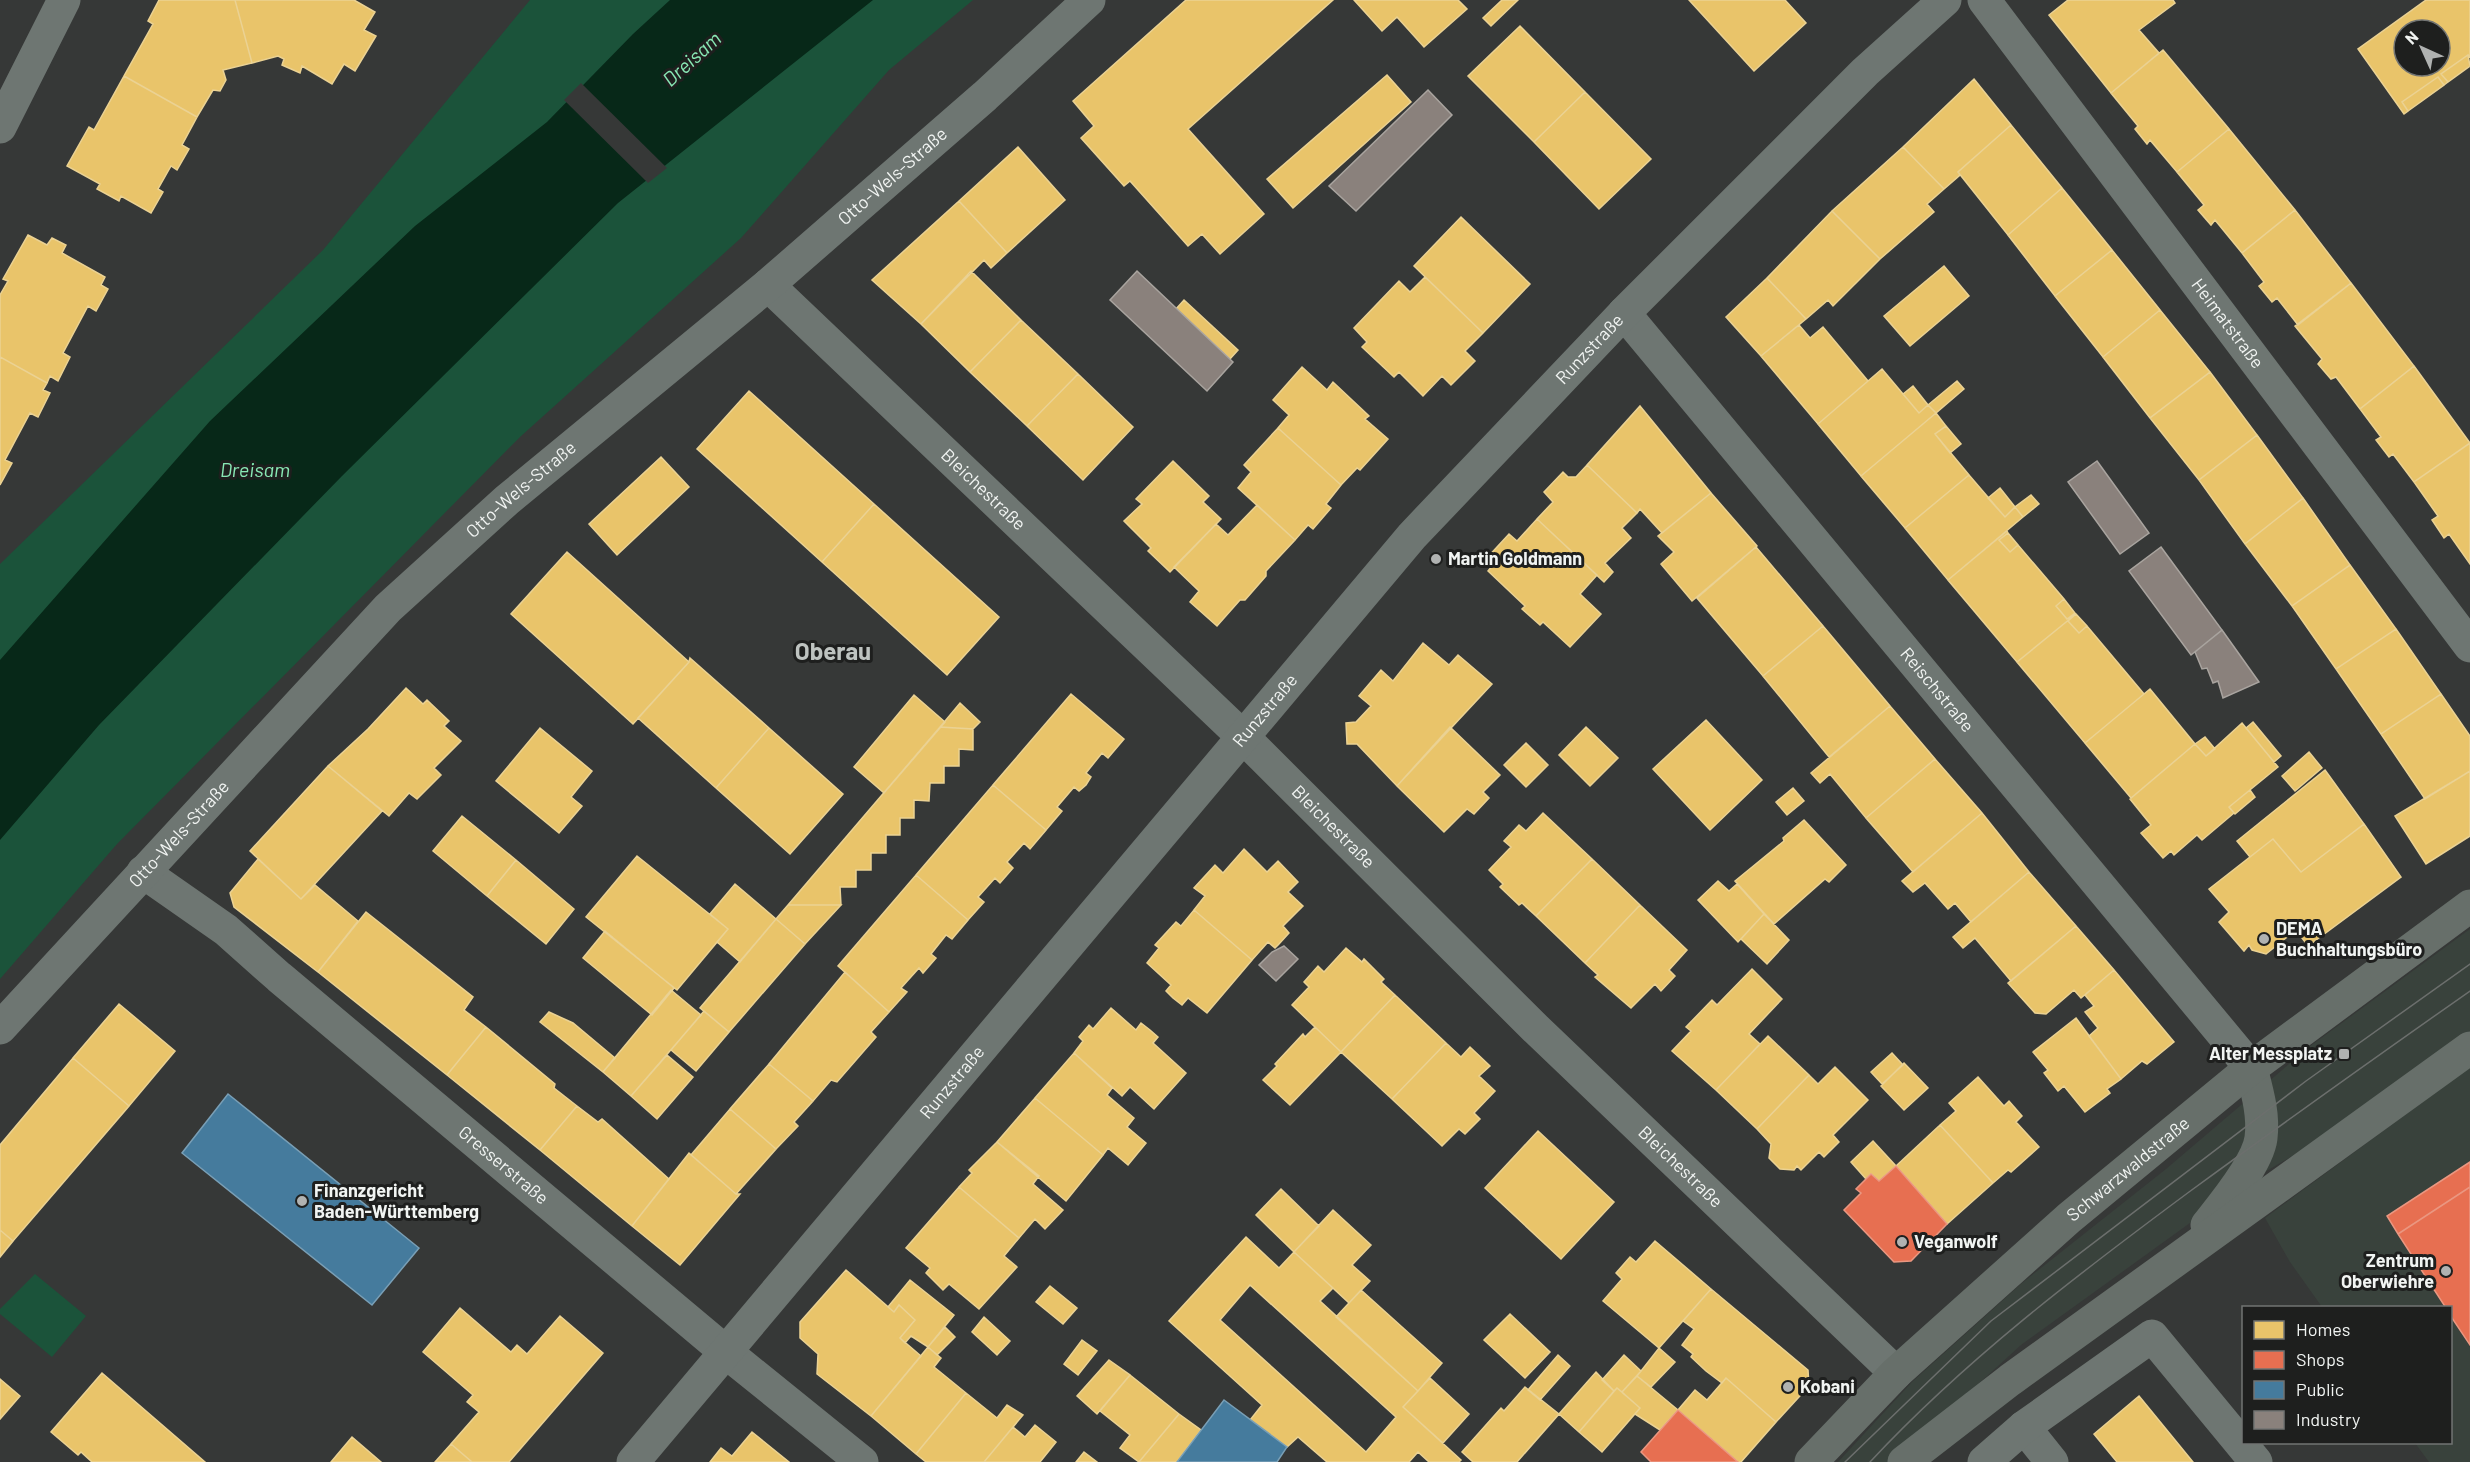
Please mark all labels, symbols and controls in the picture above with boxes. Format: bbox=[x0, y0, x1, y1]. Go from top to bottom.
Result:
north arrow bbox=[2392, 18, 2452, 78]
water label: Dreisam bbox=[657, 26, 725, 91]
text: N bbox=[2401, 27, 2422, 48]
street label: Otto-Wels-Straße bbox=[833, 122, 951, 229]
street label: Heimatstraße bbox=[2187, 274, 2269, 372]
street label: Runzstraße bbox=[1550, 309, 1628, 388]
street label: Otto-Wels-Straße bbox=[461, 436, 580, 542]
street label: Bleichestraße bbox=[937, 444, 1031, 534]
water label: Dreisam bbox=[220, 457, 290, 481]
place label: Martin Goldmann bbox=[1448, 547, 1582, 569]
marker: Martin Goldmann bbox=[1429, 552, 1443, 566]
district label: Oberau bbox=[795, 636, 871, 665]
street label: Reischstraße bbox=[1896, 642, 1979, 736]
street label: Runzstraße bbox=[1227, 669, 1301, 751]
street label: Otto-Wels-Straße bbox=[124, 775, 233, 892]
street label: Bleichestraße bbox=[1288, 780, 1380, 872]
place label: DEMA Buchhaltungsbüro bbox=[2276, 917, 2422, 960]
marker: DEMA Buchhaltungsbüro bbox=[2257, 932, 2271, 946]
street label: Runzstraße bbox=[914, 1041, 989, 1123]
place label: Alter Messplatz bbox=[2209, 1042, 2332, 1064]
marker: Alter Messplatz bbox=[2337, 1047, 2351, 1061]
street label: Schwarzwaldstraße bbox=[2062, 1111, 2193, 1225]
street label: Gresserstraße bbox=[455, 1121, 553, 1209]
street label: Bleichestraße bbox=[1634, 1121, 1728, 1212]
place label: Finanzgericht Baden-Württemberg bbox=[314, 1179, 479, 1222]
marker: Finanzgericht Baden-Württemberg bbox=[295, 1194, 309, 1208]
place label: Veganwolf bbox=[1914, 1230, 1998, 1252]
marker: Veganwolf bbox=[1895, 1235, 1909, 1249]
place label: Zentrum Oberwiehre bbox=[2341, 1249, 2434, 1292]
marker: Zentrum Oberwiehre bbox=[2439, 1264, 2453, 1278]
legend bbox=[2242, 1306, 2452, 1444]
text: Homes bbox=[2296, 1318, 2350, 1340]
text: Shops bbox=[2296, 1348, 2345, 1370]
place label: Kobani bbox=[1800, 1375, 1855, 1397]
text: Public bbox=[2296, 1378, 2344, 1400]
marker: Kobani bbox=[1781, 1380, 1795, 1394]
text: Industry bbox=[2296, 1408, 2360, 1430]

